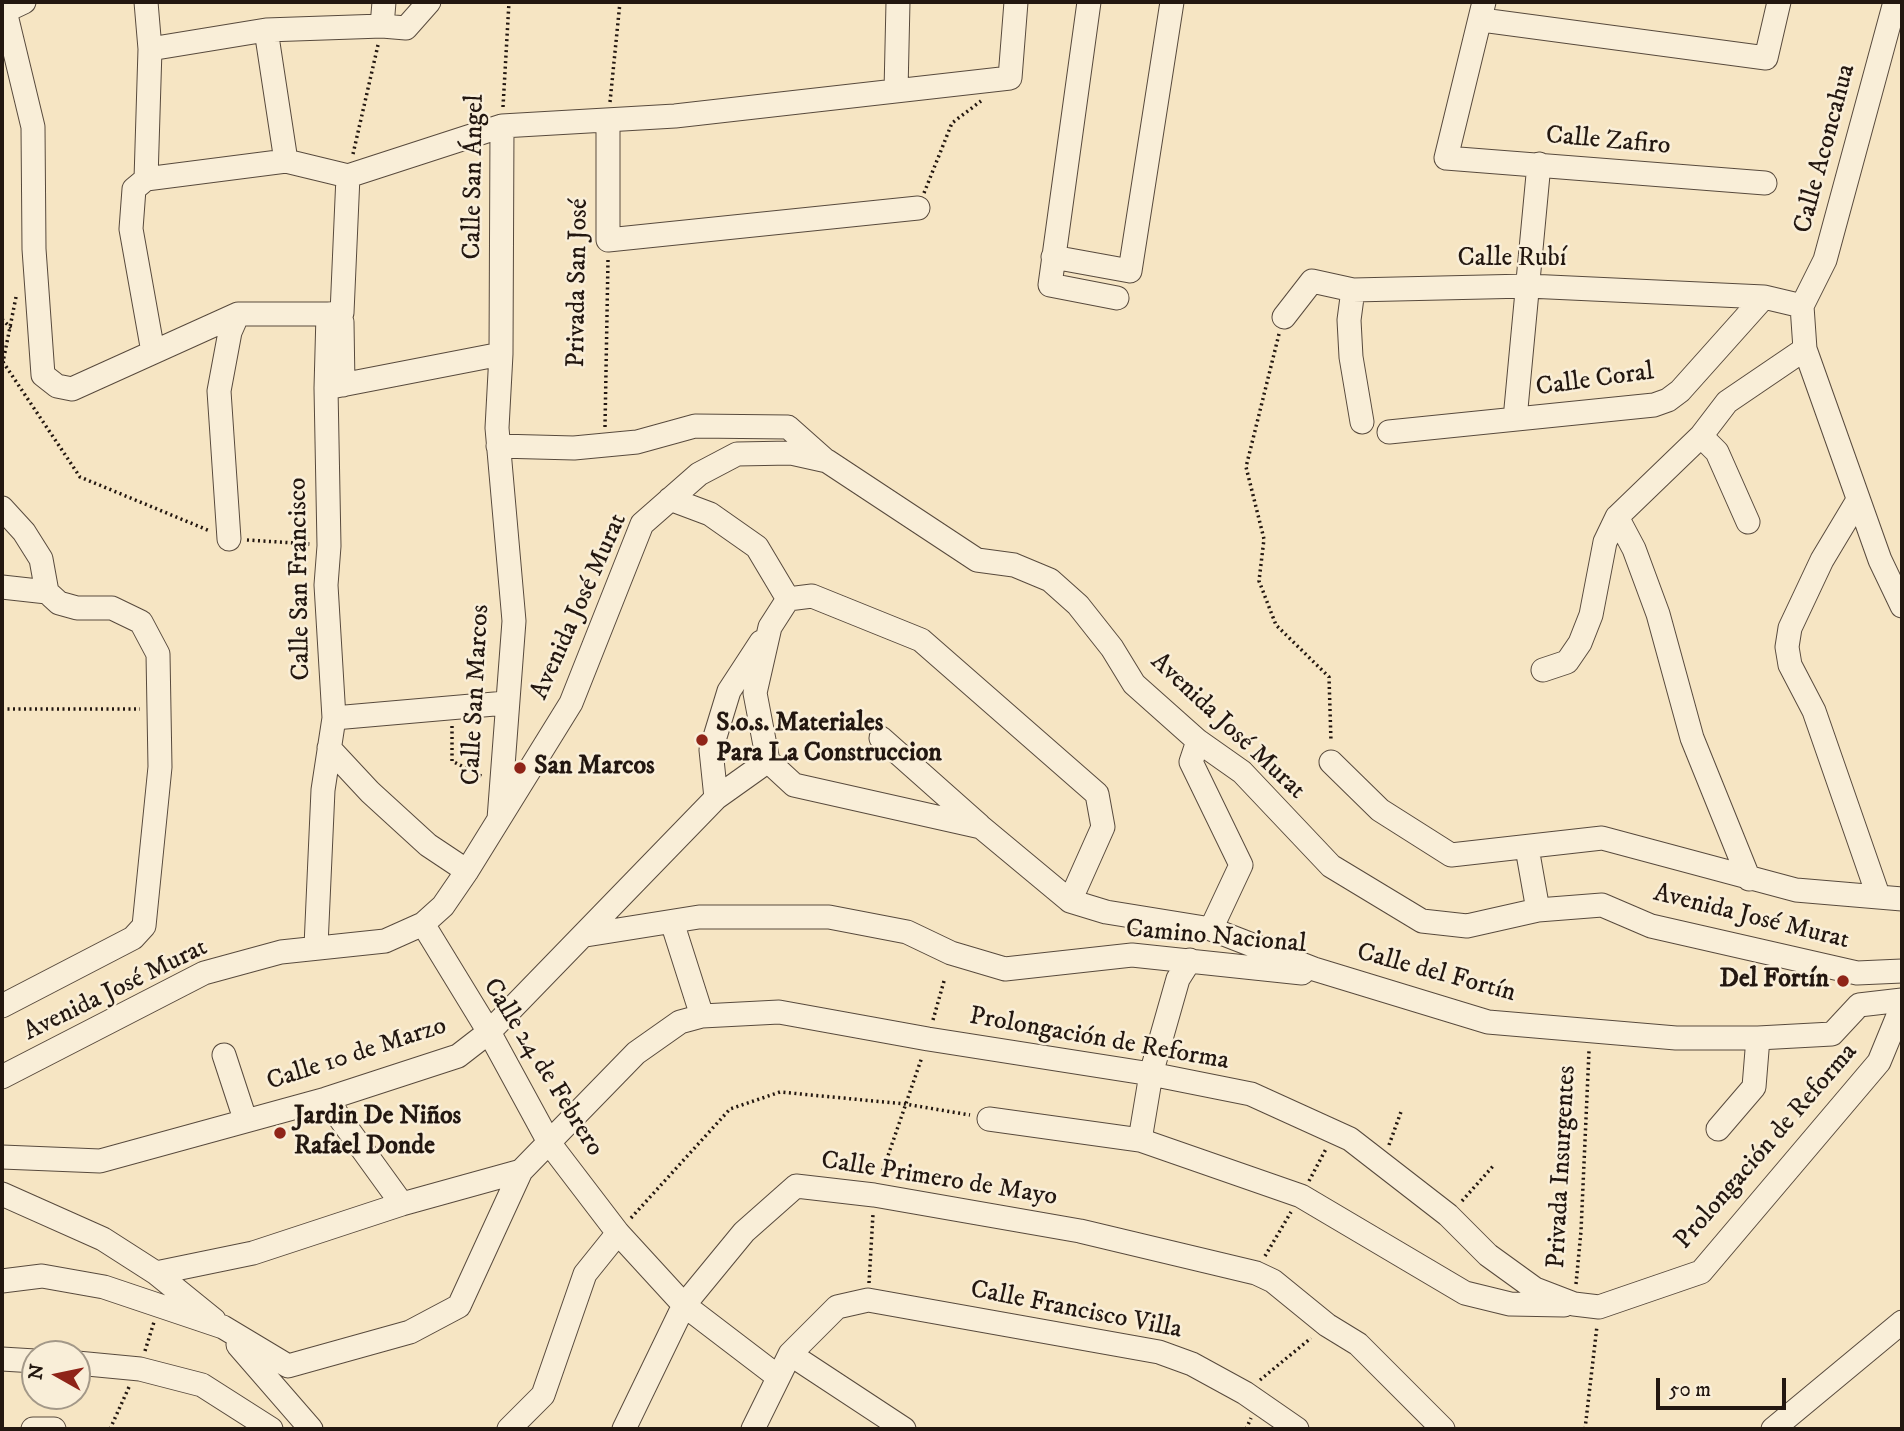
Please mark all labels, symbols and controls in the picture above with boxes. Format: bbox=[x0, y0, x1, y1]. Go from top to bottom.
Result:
street label: Calle Aconcahua bbox=[1788, 61, 1864, 237]
street label: Calle San Ángel bbox=[458, 94, 492, 260]
street label: Calle Zafiro bbox=[1544, 121, 1672, 163]
street label: Privada San José bbox=[562, 198, 596, 368]
street label: Calle Rubí bbox=[1458, 244, 1566, 276]
street label: Calle Coral bbox=[1534, 357, 1656, 405]
street label: Calle San Francisco bbox=[284, 477, 318, 681]
street label: Avenida José Murat bbox=[525, 509, 635, 705]
street label: Calle San Marcos bbox=[457, 604, 497, 786]
street label: Avenida José Murat bbox=[1143, 647, 1311, 807]
place label: S.o.s. Materiales Para La Construccion bbox=[716, 709, 942, 770]
marker: S.o.s. Materiales Para La Construccion bbox=[694, 732, 710, 748]
place label: San Marcos bbox=[534, 752, 655, 784]
marker: San Marcos bbox=[512, 760, 528, 776]
street label: Avenida José Murat bbox=[1650, 879, 1852, 957]
street label: Camino Nacional bbox=[1124, 915, 1308, 961]
street label: Avenida José Murat bbox=[19, 933, 213, 1049]
street label: Calle del Fortín bbox=[1353, 938, 1519, 1010]
place label: Del Fortín bbox=[1720, 965, 1829, 997]
street label: Calle 24 de Febrero bbox=[475, 973, 609, 1163]
marker: Del Fortín bbox=[1835, 973, 1851, 989]
street label: Prolongación de Reforma bbox=[967, 1002, 1231, 1078]
street label: Calle 10 de Marzo bbox=[263, 1011, 451, 1099]
street label: Prolongación de Reforma bbox=[1669, 1038, 1865, 1256]
street label: Privada Insurgentes bbox=[1542, 1065, 1584, 1269]
place label: Jardin De Niños Rafael Donde bbox=[294, 1102, 461, 1164]
marker: Jardin De Niños Rafael Donde bbox=[272, 1125, 288, 1141]
street label: Calle Primero de Mayo bbox=[819, 1146, 1059, 1214]
street label: Calle Francisco Villa bbox=[968, 1275, 1184, 1347]
north arrow bbox=[21, 1340, 91, 1410]
text: N bbox=[24, 1362, 49, 1381]
scale bar bbox=[1659, 1364, 1788, 1408]
text: 50 m bbox=[1669, 1377, 1711, 1403]

